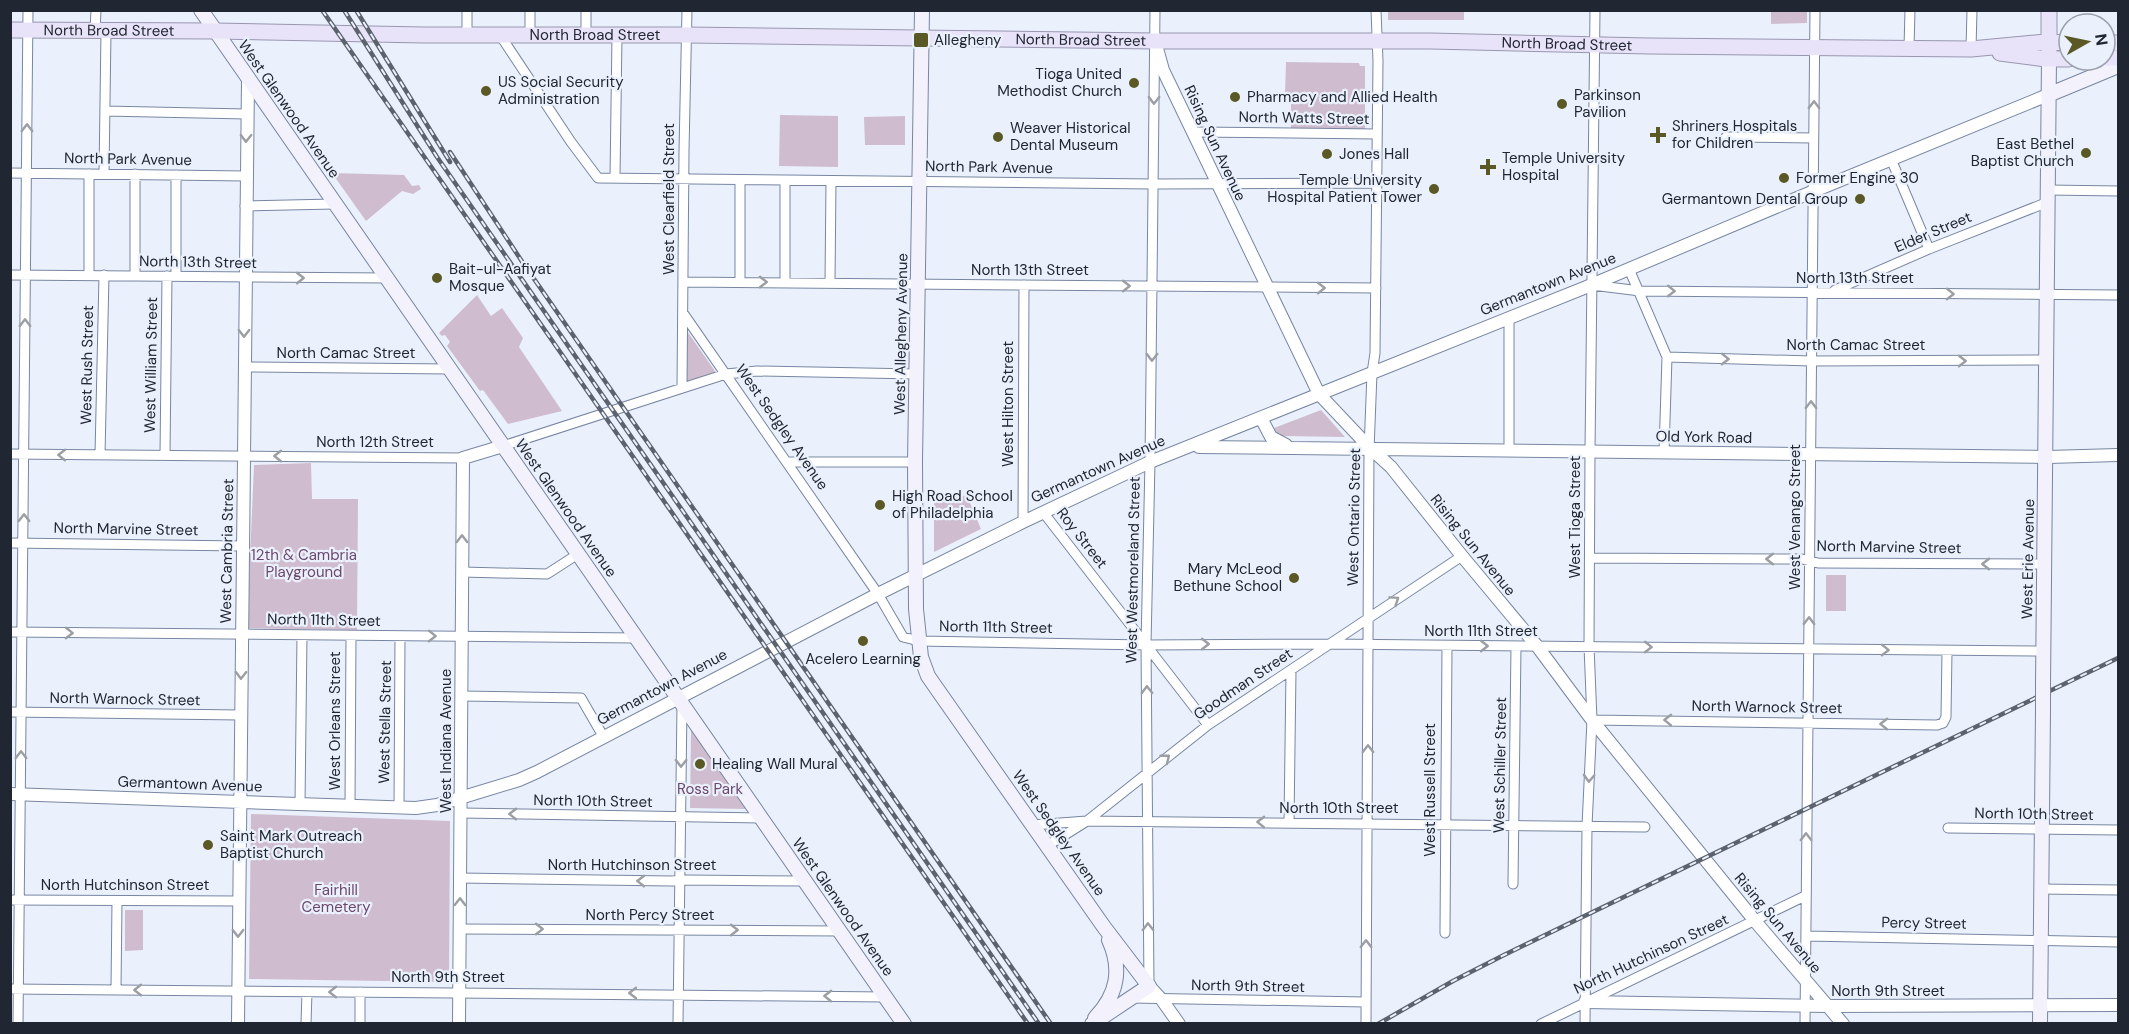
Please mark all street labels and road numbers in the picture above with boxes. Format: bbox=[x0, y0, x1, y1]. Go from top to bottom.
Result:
street label: North Broad Street bbox=[44, 20, 175, 41]
street label: North Broad Street bbox=[530, 25, 660, 45]
street label: North Broad Street bbox=[1015, 29, 1147, 51]
street label: North Broad Street bbox=[1501, 33, 1633, 56]
street label: West Glenwood Avenue bbox=[234, 36, 344, 182]
street label: Rising Sun Avenue bbox=[1179, 82, 1251, 204]
street label: North Watts Street bbox=[1238, 107, 1370, 129]
street label: West Clearfield Street bbox=[659, 123, 679, 275]
street label: North Park Avenue bbox=[64, 148, 192, 170]
street label: North Park Avenue bbox=[925, 156, 1053, 178]
street label: Elder Street bbox=[1891, 207, 1975, 257]
street label: Germantown Avenue bbox=[1477, 248, 1619, 320]
street label: North 13th Street bbox=[139, 251, 257, 273]
street label: West Allegheny Avenue bbox=[890, 253, 912, 415]
street label: North 13th Street bbox=[971, 260, 1089, 280]
street label: North 13th Street bbox=[1796, 268, 1914, 288]
street label: West William Street bbox=[140, 297, 162, 433]
street label: West Rush Street bbox=[76, 305, 98, 425]
street label: North Camac Street bbox=[1787, 335, 1926, 355]
street label: West Hilton Street bbox=[998, 341, 1018, 467]
street label: North Camac Street bbox=[277, 343, 416, 363]
street label: West Sedgley Avenue bbox=[731, 360, 833, 494]
street label: Old York Road bbox=[1655, 426, 1753, 448]
street label: Germantown Avenue bbox=[1028, 430, 1168, 508]
street label: North 12th Street bbox=[316, 432, 434, 452]
street label: West Glenwood Avenue bbox=[511, 435, 621, 581]
street label: West Venango Street bbox=[1785, 444, 1805, 590]
street label: West Ontario Street bbox=[1343, 448, 1365, 586]
street label: West Tioga Street bbox=[1565, 455, 1585, 578]
street label: West Westmoreland Street bbox=[1121, 476, 1145, 664]
street label: West Cambria Street bbox=[216, 478, 238, 624]
street label: Rising Sun Avenue bbox=[1426, 490, 1520, 600]
street label: West Erie Avenue bbox=[2017, 499, 2039, 619]
street label: Roy Street bbox=[1052, 504, 1112, 572]
street label: North Marvine Street bbox=[53, 518, 199, 540]
street label: North Marvine Street bbox=[1816, 536, 1962, 558]
street label: North 11th Street bbox=[267, 609, 381, 631]
street label: North 11th Street bbox=[939, 616, 1053, 638]
street label: North 11th Street bbox=[1424, 621, 1538, 641]
street label: Goodman Street bbox=[1190, 643, 1296, 725]
street label: Germantown Avenue bbox=[593, 644, 731, 730]
street label: West Orleans Street bbox=[325, 651, 345, 791]
street label: West Stella Street bbox=[374, 660, 396, 784]
street label: West Indiana Avenue bbox=[436, 669, 456, 813]
street label: North Warnock Street bbox=[49, 688, 201, 710]
street label: North Warnock Street bbox=[1691, 696, 1843, 718]
street label: West Schiller Street bbox=[1489, 697, 1511, 833]
street label: West Russell Street bbox=[1420, 723, 1440, 857]
street label: West Sedgley Avenue bbox=[1008, 766, 1110, 900]
street label: Germantown Avenue bbox=[117, 771, 263, 797]
street label: North 10th Street bbox=[533, 790, 653, 812]
street label: North 10th Street bbox=[1279, 798, 1399, 818]
street label: North 10th Street bbox=[1974, 803, 2094, 825]
street label: West Glenwood Avenue bbox=[788, 834, 898, 980]
street label: North Hutchinson Street bbox=[548, 855, 716, 875]
street label: Rising Sun Avenue bbox=[1730, 869, 1826, 977]
street label: North Hutchinson Street bbox=[41, 875, 209, 895]
street label: North Percy Street bbox=[586, 905, 715, 925]
street label: North Hutchinson Street bbox=[1570, 909, 1732, 999]
street label: Percy Street bbox=[1881, 912, 1967, 934]
street label: North 9th Street bbox=[391, 967, 505, 987]
street label: North 9th Street bbox=[1191, 975, 1305, 997]
street label: North 9th Street bbox=[1831, 981, 1945, 1001]

